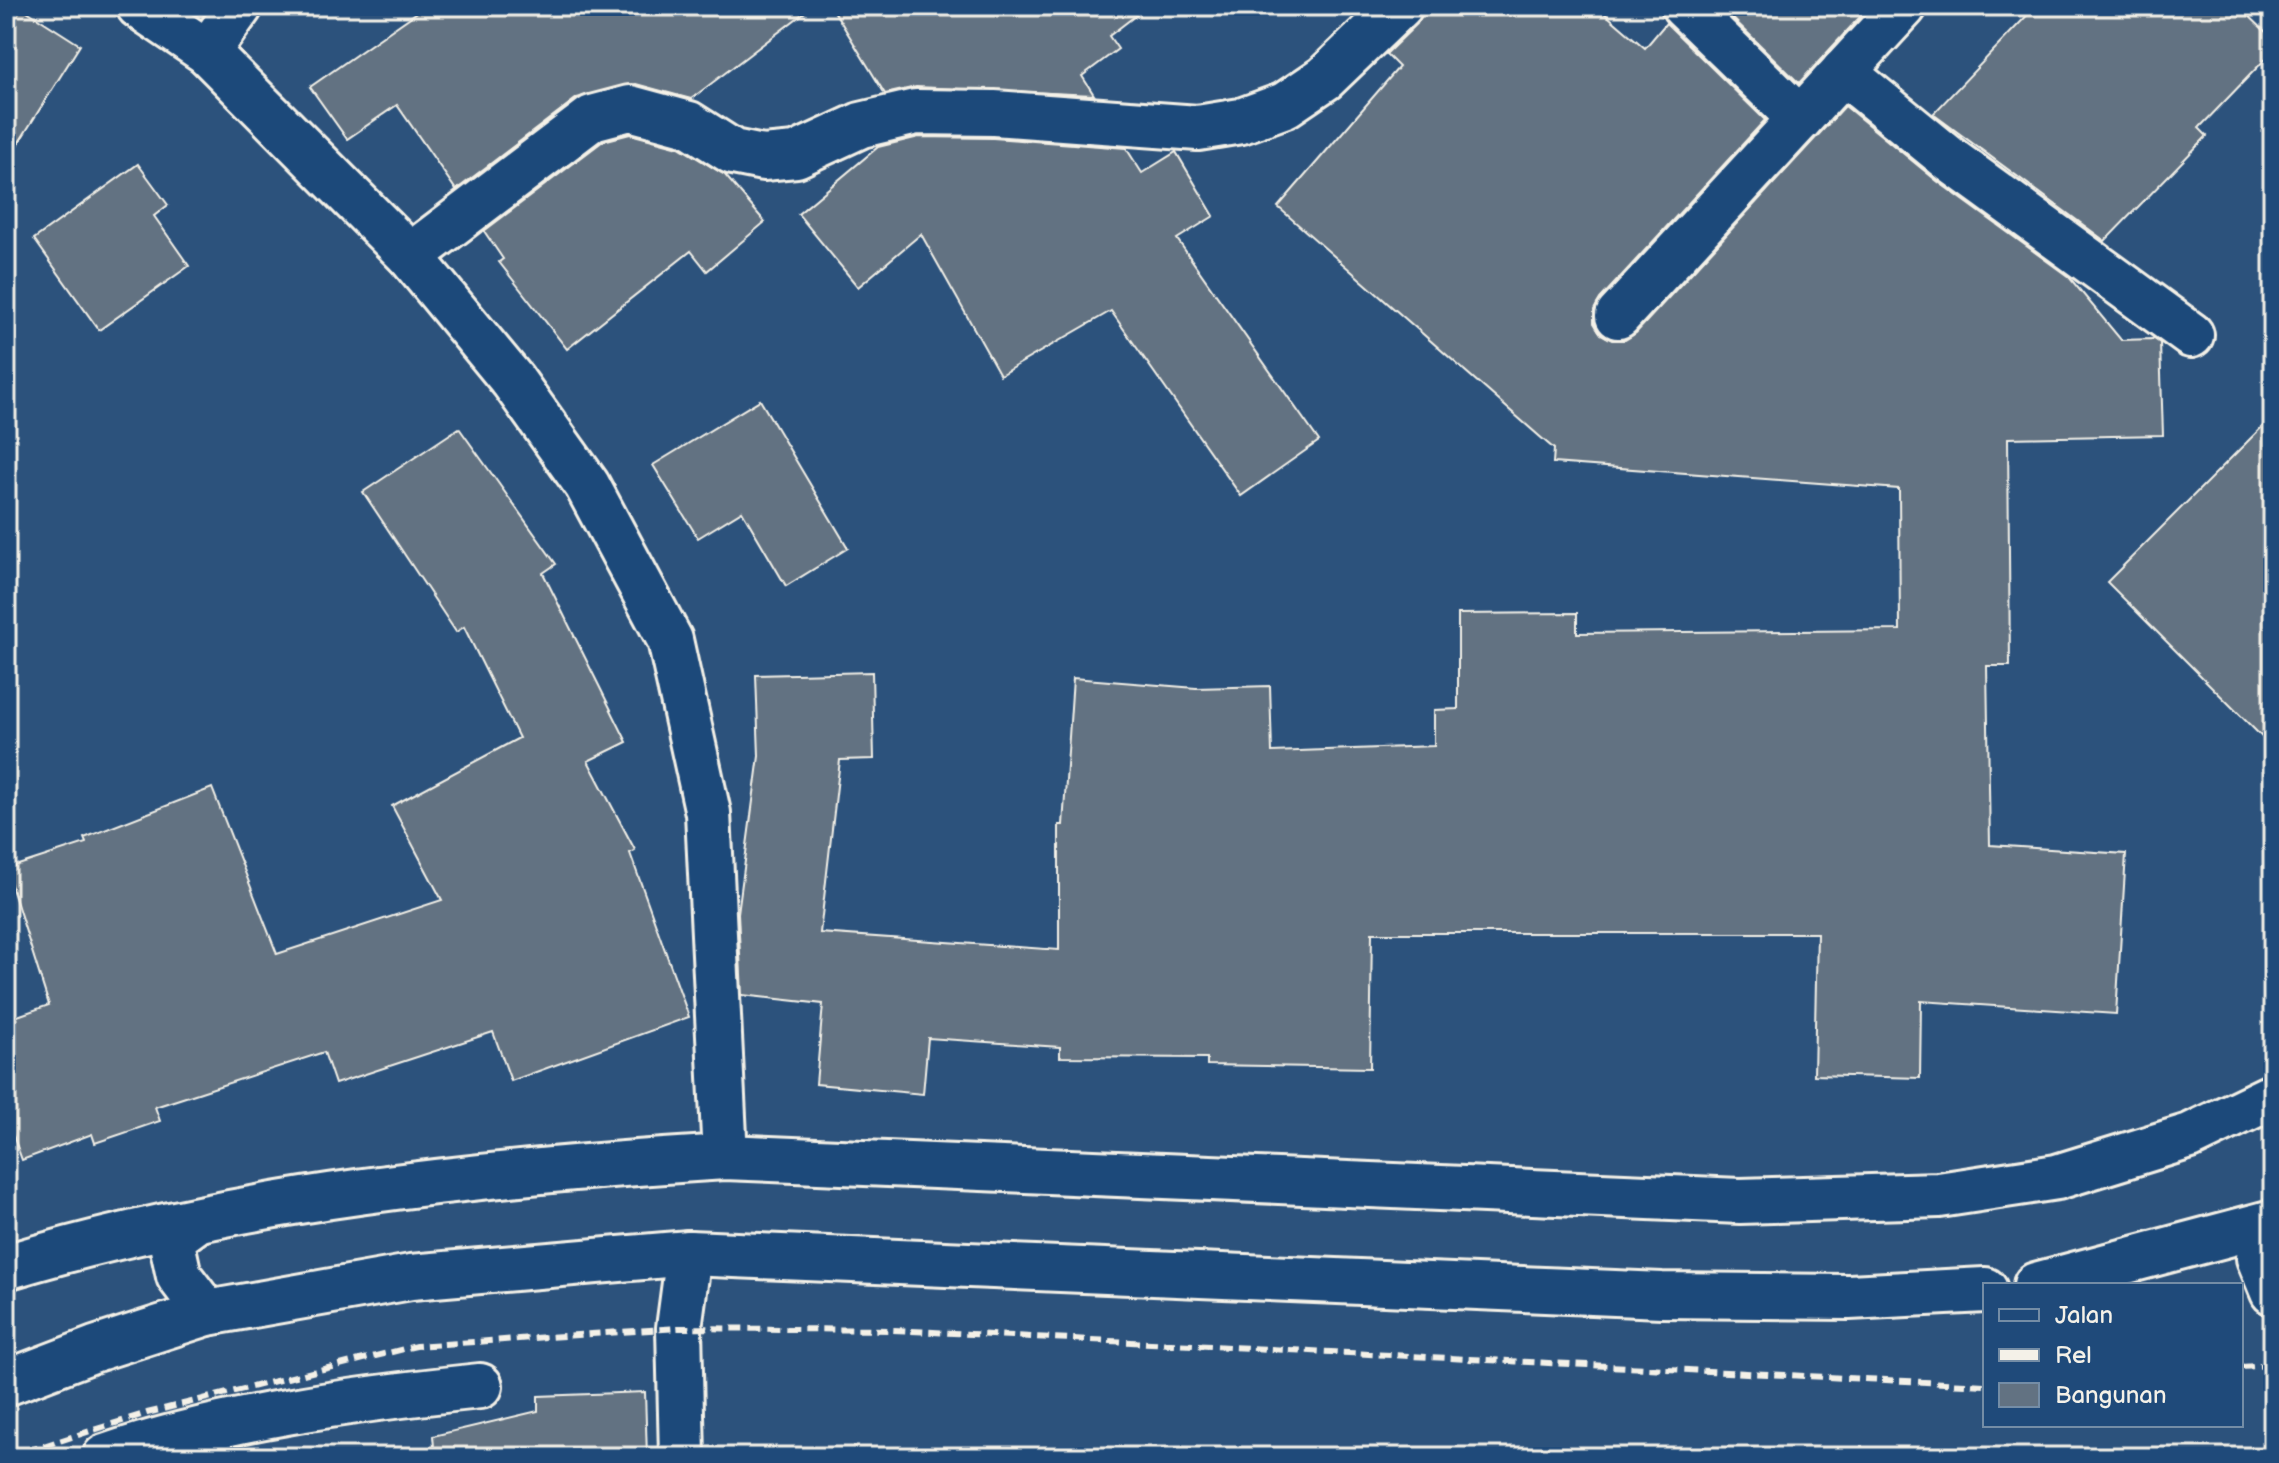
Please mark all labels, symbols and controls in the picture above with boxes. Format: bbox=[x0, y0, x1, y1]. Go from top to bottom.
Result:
legend bbox=[1983, 1283, 2243, 1427]
text: Jalan bbox=[2055, 1301, 2113, 1330]
text: Rel bbox=[2055, 1341, 2092, 1370]
text: Bangunan bbox=[2055, 1381, 2166, 1410]

